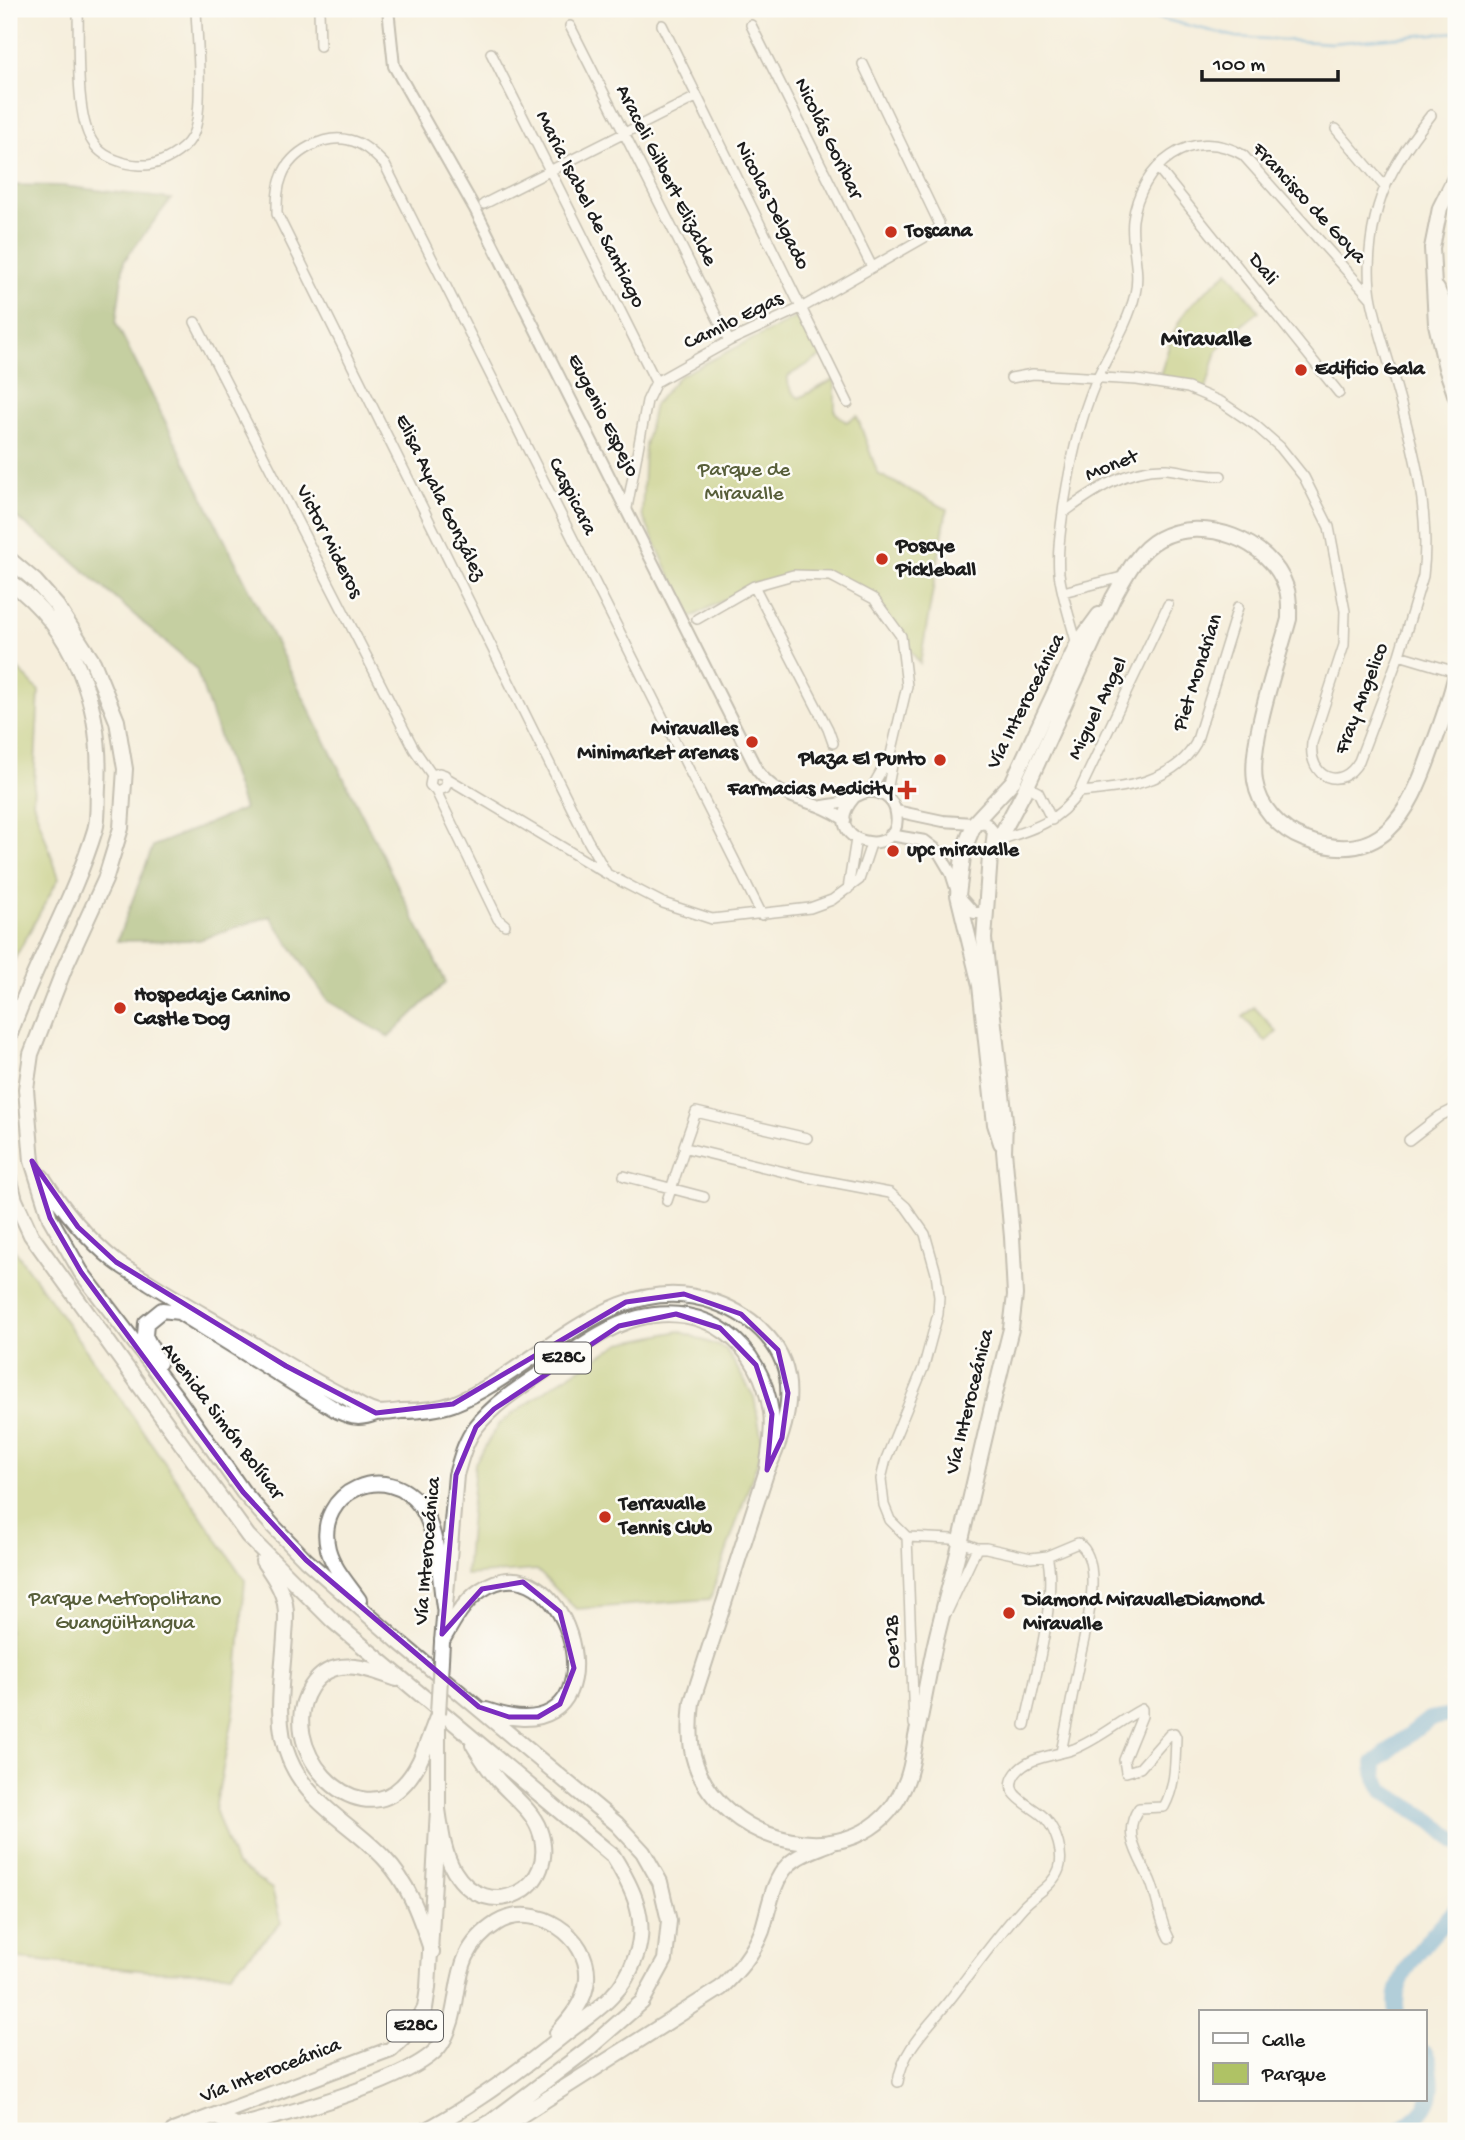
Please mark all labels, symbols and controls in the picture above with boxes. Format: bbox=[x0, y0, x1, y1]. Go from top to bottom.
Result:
scale bar bbox=[1202, 38, 1339, 82]
text: 100 m bbox=[1212, 54, 1265, 79]
street label: Nicolás Goribar bbox=[787, 74, 868, 205]
street label: Araceli Gilbert Elizalde bbox=[608, 81, 722, 272]
street label: Maria Isabel de Santiago bbox=[528, 107, 650, 313]
street label: Nicolas Delgado bbox=[728, 137, 814, 275]
street label: Francisco de Goya bbox=[1245, 138, 1371, 271]
place label: Toscana bbox=[903, 220, 973, 245]
marker: Toscana bbox=[883, 224, 899, 240]
street label: Dali bbox=[1240, 247, 1283, 291]
street label: Camilo Egas bbox=[680, 287, 789, 357]
district label: Miravalle bbox=[1161, 326, 1253, 355]
street label: Eugenio Espejo bbox=[560, 350, 644, 482]
place label: Edificio Gala bbox=[1315, 358, 1426, 383]
marker: Edificio Gala bbox=[1293, 362, 1309, 378]
street label: Elisa Ayala González bbox=[388, 411, 490, 586]
street label: Monet bbox=[1082, 444, 1144, 489]
street label: Caspicara bbox=[541, 454, 602, 541]
park label: Parque de Miravalle bbox=[697, 459, 791, 508]
street label: Victor Mideros bbox=[288, 480, 368, 604]
place label: Poscye Pickleball bbox=[895, 535, 976, 584]
marker: Poscye Pickleball bbox=[874, 551, 890, 567]
street label: Piet Mondrian bbox=[1168, 611, 1230, 736]
street label: Vía Interoceánica bbox=[982, 629, 1072, 775]
street label: Fray Angelico bbox=[1330, 640, 1396, 759]
street label: Miguel Angel bbox=[1063, 654, 1135, 764]
place label: Miravalles Minimarket arenas bbox=[577, 718, 739, 767]
marker: Miravalles Minimarket arenas bbox=[744, 734, 760, 750]
place label: Plaza El Punto bbox=[798, 748, 926, 773]
marker: Plaza El Punto bbox=[932, 752, 948, 768]
place label: Farmacias Medicity bbox=[727, 778, 894, 803]
marker: Farmacias Medicity bbox=[899, 782, 915, 798]
place label: upc miravalle bbox=[907, 839, 1020, 864]
marker: upc miravalle bbox=[885, 843, 901, 859]
place label: Hospedaje Canino Castle Dog bbox=[133, 984, 290, 1033]
marker: Hospedaje Canino Castle Dog bbox=[112, 1000, 128, 1016]
street label: Vía Interoceánica bbox=[941, 1326, 1001, 1478]
street label: Avenida Simón Bolívar bbox=[154, 1339, 289, 1507]
road number: E28C bbox=[535, 1342, 591, 1374]
street label: Vía Interoceánica bbox=[410, 1475, 448, 1627]
place label: Terravalle Tennis Club bbox=[617, 1493, 712, 1542]
marker: Terravalle Tennis Club bbox=[597, 1509, 613, 1525]
park label: Parque Metropolitano Guangüiltangua bbox=[28, 1588, 221, 1637]
place label: Diamond MiravalleDiamond Miravalle bbox=[1021, 1589, 1266, 1638]
marker: Diamond MiravalleDiamond Miravalle bbox=[1001, 1605, 1017, 1621]
street label: Oe12B bbox=[881, 1614, 907, 1669]
road number: E28C bbox=[387, 2010, 443, 2042]
legend bbox=[1199, 2010, 1426, 2102]
text: Calle bbox=[1262, 2030, 1306, 2055]
street label: Vía Interoceánica bbox=[196, 2033, 346, 2111]
text: Parque bbox=[1261, 2064, 1327, 2089]

